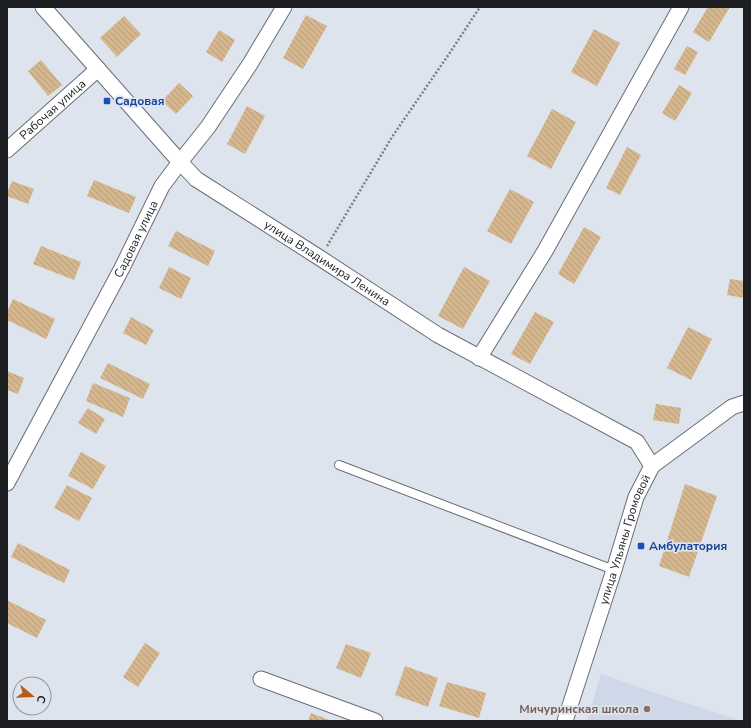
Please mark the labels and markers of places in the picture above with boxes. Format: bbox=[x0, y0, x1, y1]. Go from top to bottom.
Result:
place label: Садовая bbox=[115, 93, 165, 109]
marker: Садовая bbox=[102, 96, 112, 106]
place label: Амбулатория bbox=[649, 538, 727, 554]
marker: Амбулатория bbox=[636, 541, 646, 551]
place label: Мичуринская школа bbox=[519, 701, 639, 717]
marker: Мичуринская школа bbox=[642, 704, 652, 714]

